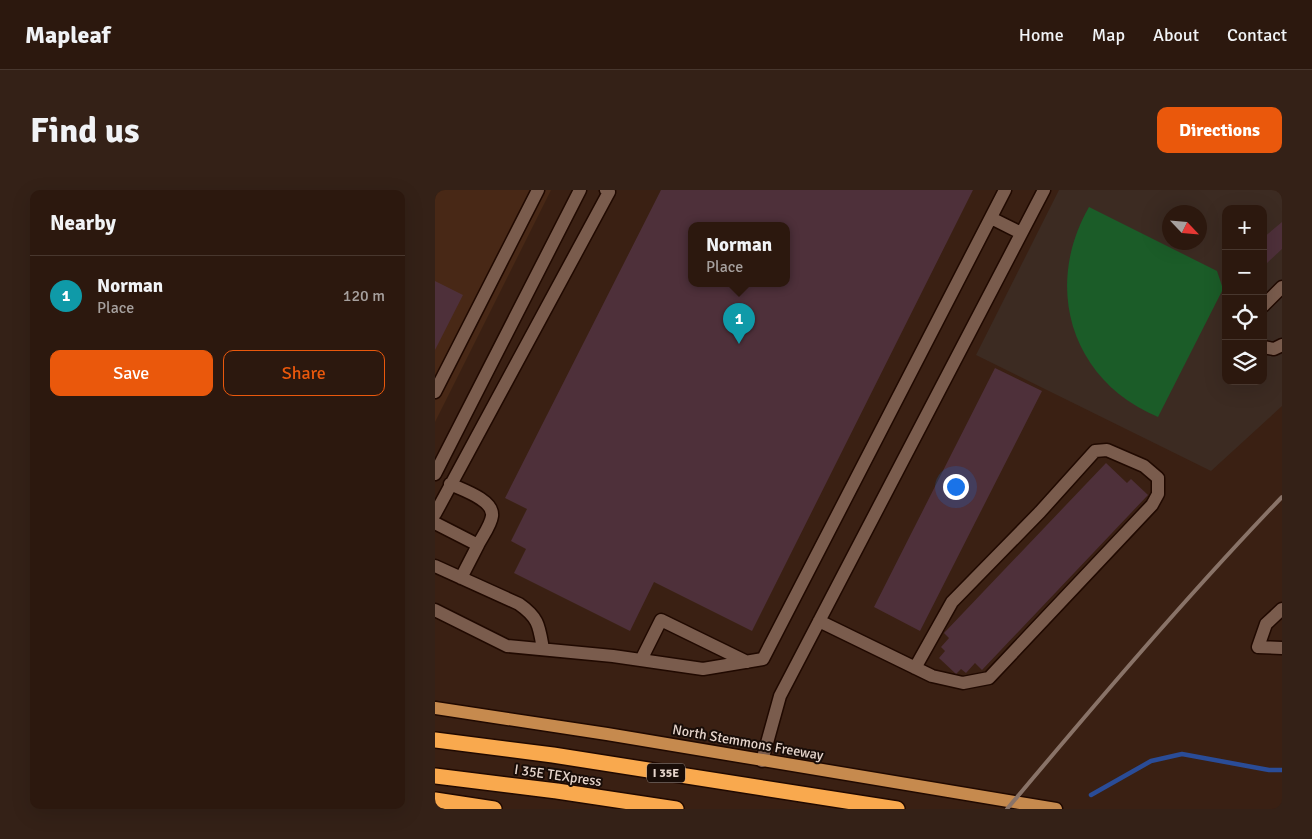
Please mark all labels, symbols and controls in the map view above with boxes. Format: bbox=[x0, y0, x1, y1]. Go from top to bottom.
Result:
text: Mapleaf bbox=[25, 20, 110, 50]
text: Home bbox=[1019, 24, 1064, 46]
text: Map bbox=[1092, 24, 1125, 46]
text: About bbox=[1153, 24, 1199, 46]
text: Contact bbox=[1227, 24, 1287, 46]
button: Directions bbox=[1157, 107, 1282, 153]
text: Find us bbox=[30, 109, 140, 152]
north arrow bbox=[1162, 205, 1207, 250]
map controls bbox=[1222, 205, 1267, 385]
button: + bbox=[1222, 205, 1267, 250]
text: Nearby bbox=[50, 210, 116, 236]
popup bbox=[688, 222, 790, 287]
text: Norman bbox=[706, 233, 772, 257]
button: − bbox=[1222, 250, 1267, 295]
text: Place bbox=[706, 257, 743, 277]
text: Norman bbox=[97, 274, 163, 298]
text: 1 bbox=[62, 286, 70, 306]
text: 120 m bbox=[343, 286, 385, 306]
button: locate bbox=[1222, 295, 1267, 340]
text: Place bbox=[97, 298, 134, 318]
pin: 1 bbox=[723, 303, 755, 344]
button: layers bbox=[1222, 340, 1267, 385]
button: Save bbox=[50, 350, 213, 396]
button: Share bbox=[223, 350, 385, 396]
your location bbox=[943, 474, 969, 500]
street label: North Stemmons Freeway bbox=[671, 721, 825, 764]
street label: I 35E TEXpress bbox=[513, 761, 603, 790]
road number: I 35E bbox=[647, 764, 685, 782]

